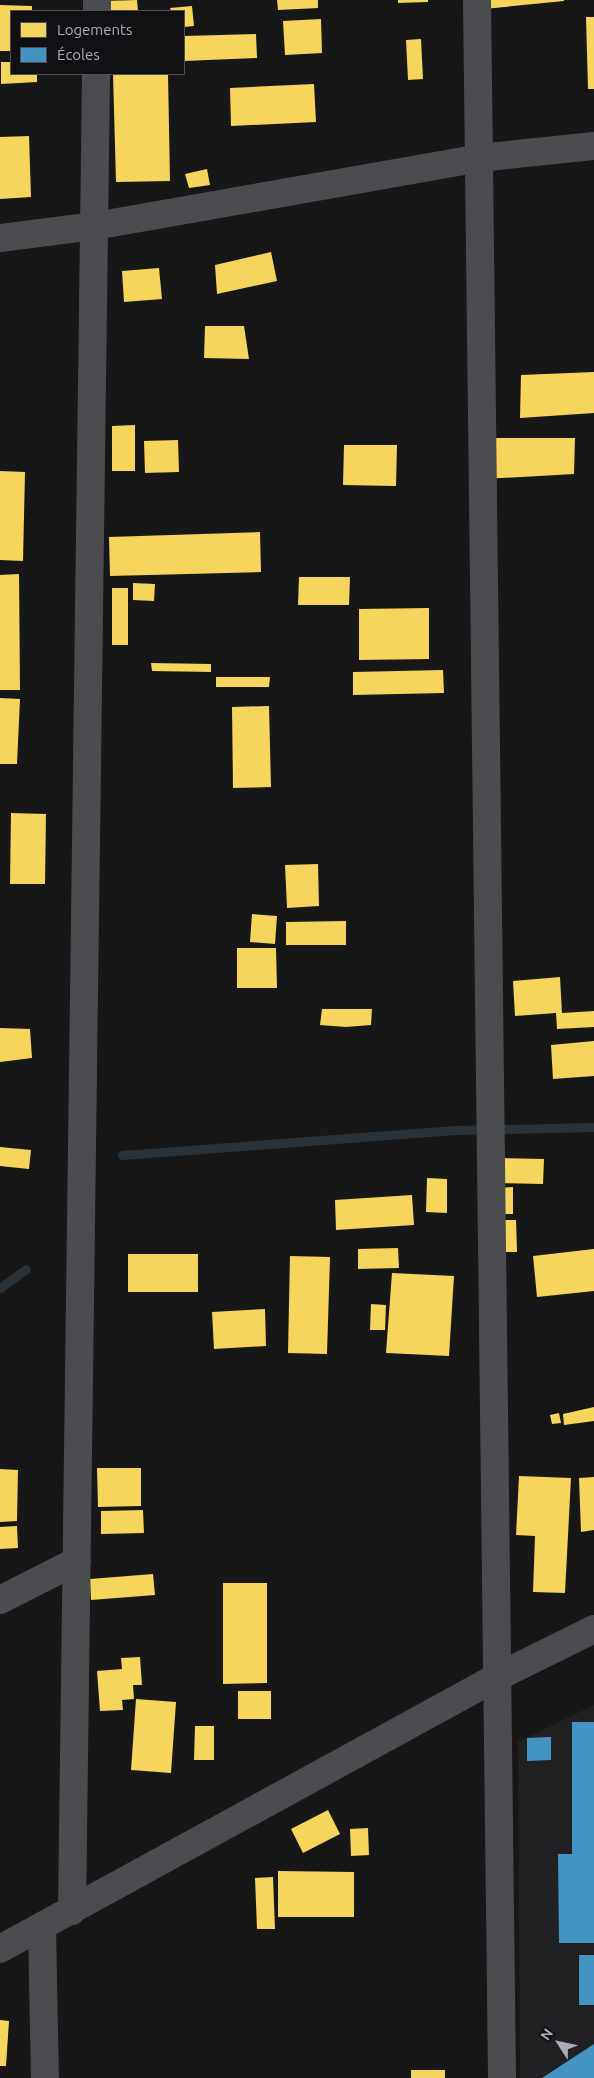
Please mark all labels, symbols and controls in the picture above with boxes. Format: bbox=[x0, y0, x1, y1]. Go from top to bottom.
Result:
legend bbox=[10, 10, 185, 75]
text: Logements bbox=[57, 21, 133, 38]
text: Écoles bbox=[57, 46, 100, 63]
north arrow bbox=[534, 2018, 584, 2068]
text: N bbox=[537, 2026, 556, 2043]

